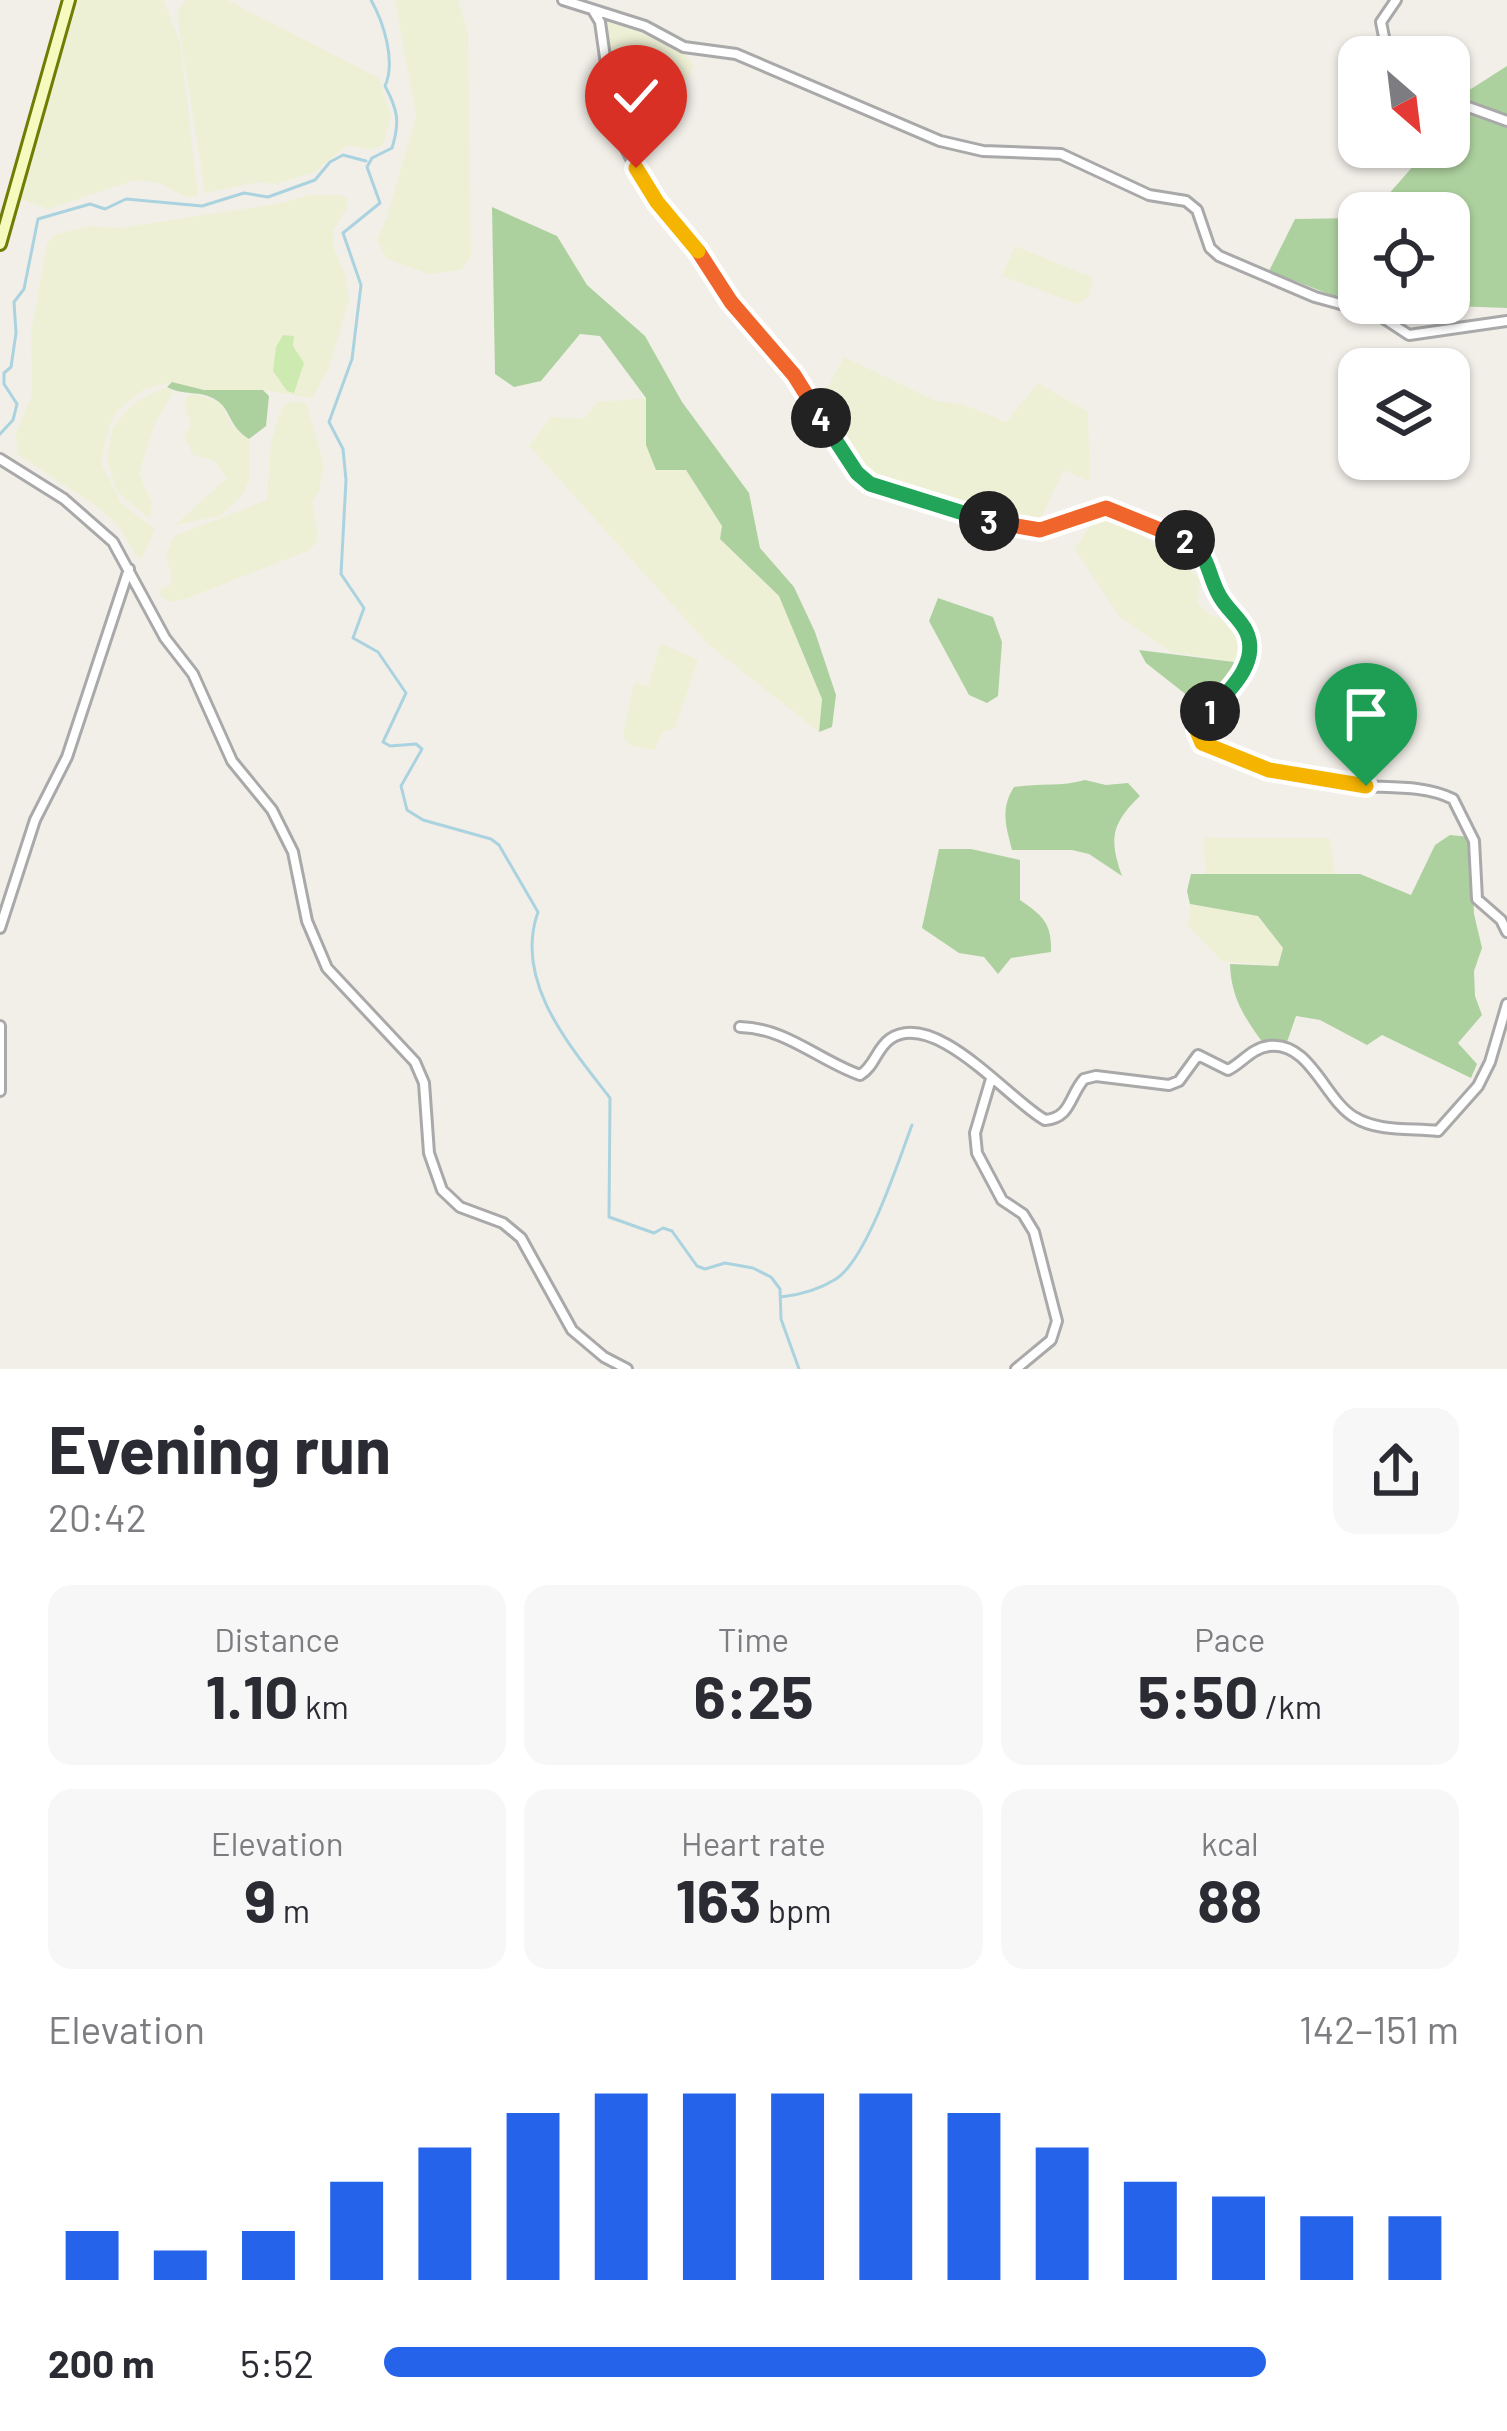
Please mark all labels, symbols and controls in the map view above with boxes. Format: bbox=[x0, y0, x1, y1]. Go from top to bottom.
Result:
north arrow bbox=[1338, 36, 1470, 168]
map controls bbox=[1338, 36, 1470, 480]
pin bbox=[585, 45, 687, 168]
icon: check bbox=[603, 63, 669, 129]
button: locate bbox=[1338, 192, 1470, 324]
button: layers bbox=[1338, 348, 1470, 480]
pin: 4 bbox=[791, 388, 851, 448]
text: 4 bbox=[811, 398, 831, 438]
pin: 3 bbox=[959, 491, 1019, 551]
text: 3 bbox=[980, 501, 998, 541]
pin: 2 bbox=[1155, 510, 1215, 570]
text: 2 bbox=[1176, 520, 1194, 560]
pin bbox=[1315, 663, 1417, 786]
pin: 1 bbox=[1180, 681, 1240, 741]
icon: arrive bbox=[1333, 681, 1399, 747]
text: 1 bbox=[1204, 691, 1216, 731]
text: Evening run bbox=[48, 1408, 391, 1487]
button: share bbox=[1333, 1408, 1459, 1534]
text: 20:42 bbox=[48, 1493, 147, 1540]
text: Distance bbox=[214, 1619, 340, 1659]
text: Time bbox=[718, 1619, 789, 1659]
text: Pace bbox=[1194, 1619, 1265, 1659]
text: 1.10 bbox=[206, 1659, 298, 1731]
text: 6:25 bbox=[693, 1659, 813, 1731]
text: 5:50 bbox=[1138, 1659, 1258, 1731]
text: km bbox=[298, 1686, 349, 1726]
text: /km bbox=[1258, 1686, 1322, 1726]
text: Elevation bbox=[211, 1823, 344, 1863]
text: Heart rate bbox=[681, 1823, 826, 1863]
text: kcal bbox=[1201, 1823, 1259, 1863]
text: 9 bbox=[244, 1863, 276, 1935]
text: 163 bbox=[675, 1863, 761, 1935]
text: 88 bbox=[1197, 1863, 1262, 1935]
text: m bbox=[276, 1890, 310, 1930]
text: bpm bbox=[761, 1890, 831, 1930]
text: Elevation bbox=[48, 2005, 205, 2052]
text: 142–151 m bbox=[1299, 2005, 1459, 2052]
text: 200 m bbox=[48, 2339, 155, 2386]
text: 5:52 bbox=[240, 2339, 314, 2386]

